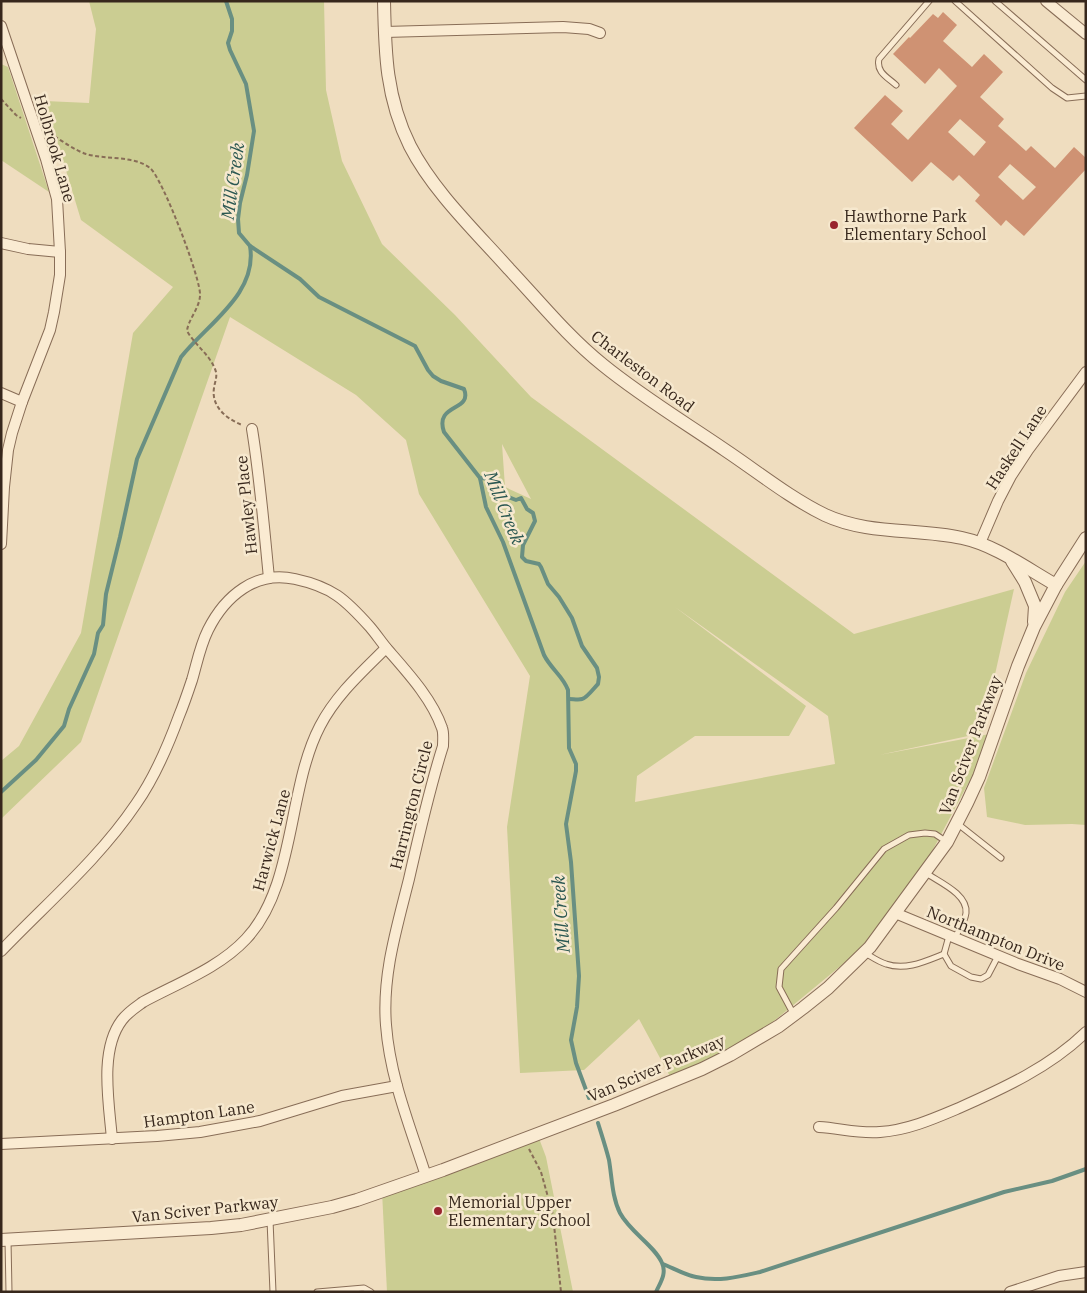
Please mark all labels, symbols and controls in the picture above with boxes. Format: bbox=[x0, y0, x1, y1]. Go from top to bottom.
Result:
street label: Holbrook Lane bbox=[30, 92, 80, 204]
water label: Mill Creek bbox=[216, 140, 249, 222]
place label: Hawthorne Park Elementary School bbox=[844, 206, 987, 244]
marker: Hawthorne Park Elementary School bbox=[828, 219, 840, 231]
street label: Charleston Road bbox=[587, 326, 699, 416]
street label: Haskell Lane bbox=[981, 401, 1051, 493]
street label: Hawley Place bbox=[231, 455, 261, 555]
water label: Mill Creek bbox=[479, 467, 530, 548]
street label: Van Sciver Parkway bbox=[934, 672, 1006, 817]
street label: Harrington Circle bbox=[385, 738, 437, 872]
street label: Harwick Lane bbox=[248, 787, 294, 893]
water label: Mill Creek bbox=[546, 874, 575, 955]
street label: Northampton Drive bbox=[924, 901, 1068, 975]
street label: Van Sciver Parkway bbox=[584, 1030, 728, 1106]
street label: Hampton Lane bbox=[142, 1096, 256, 1132]
street label: Van Sciver Parkway bbox=[131, 1191, 280, 1227]
place label: Memorial Upper Elementary School bbox=[448, 1192, 591, 1230]
marker: Memorial Upper Elementary School bbox=[432, 1205, 444, 1217]

